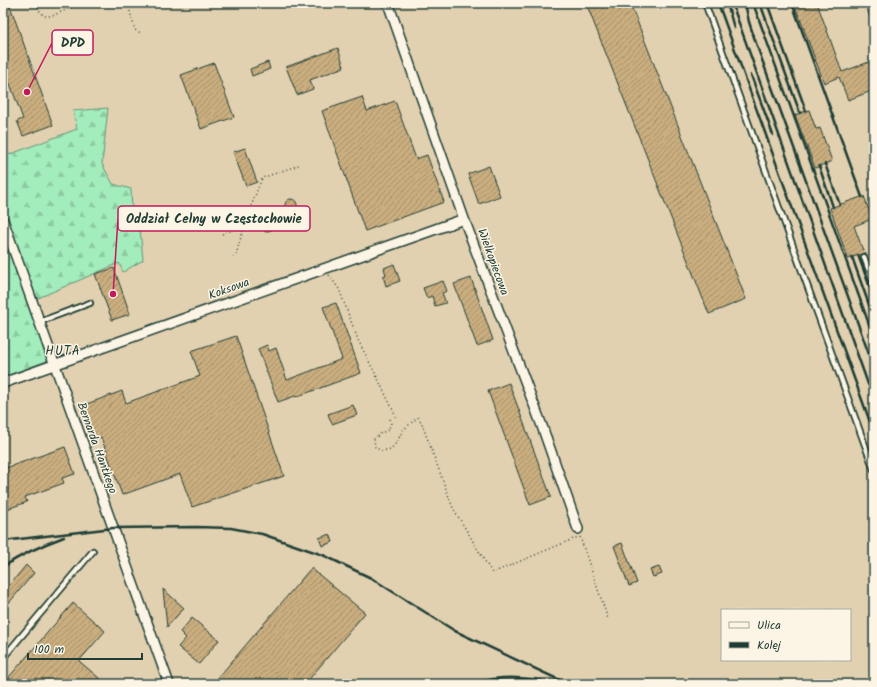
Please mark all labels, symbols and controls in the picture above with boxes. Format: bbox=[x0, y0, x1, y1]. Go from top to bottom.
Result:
callout: DPD bbox=[52, 30, 93, 55]
text: DPD bbox=[61, 33, 86, 54]
callout: Oddział Celny w Częstochowie bbox=[118, 206, 310, 231]
text: Oddział Celny w Częstochowie bbox=[126, 209, 303, 230]
street label: Wielkopiecowa bbox=[472, 226, 514, 299]
street label: Koksowa bbox=[206, 273, 253, 305]
district label: HUTA bbox=[45, 341, 81, 362]
street label: Bernarda Hantkego bbox=[72, 399, 122, 497]
legend bbox=[721, 609, 851, 661]
text: Ulica bbox=[757, 616, 781, 635]
scale bar bbox=[28, 635, 142, 661]
text: Kolej bbox=[757, 636, 782, 655]
text: 100 m bbox=[34, 640, 65, 659]

